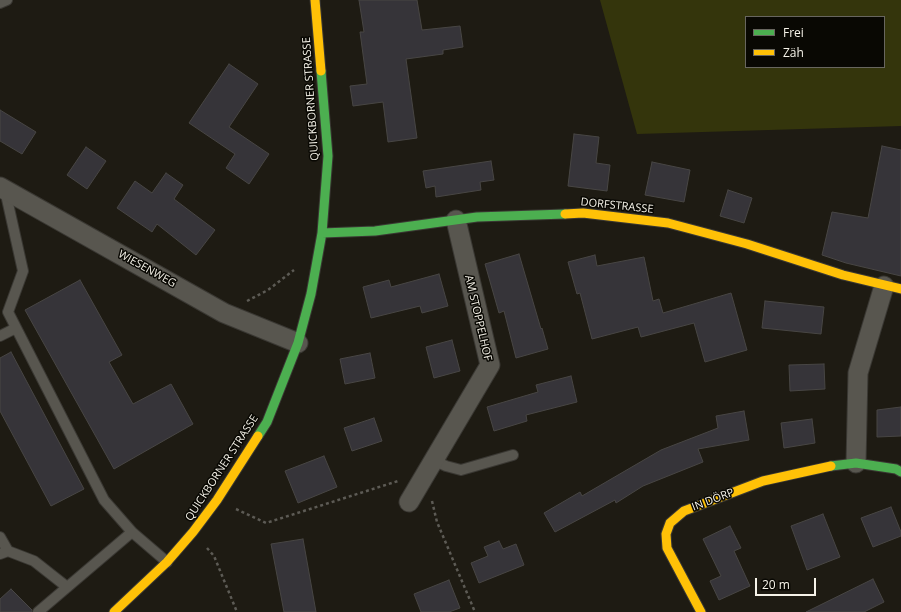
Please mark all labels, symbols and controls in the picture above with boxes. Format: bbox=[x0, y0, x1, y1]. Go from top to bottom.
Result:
legend bbox=[745, 16, 885, 68]
text: Frei bbox=[783, 24, 804, 41]
street label: QUICKBORNER STRASSE bbox=[300, 37, 322, 161]
text: Zäh bbox=[783, 44, 804, 61]
street label: DORFSTRASSE bbox=[580, 196, 654, 216]
street label: WIESENWEG bbox=[116, 248, 178, 290]
street label: AM STOPPELHOF bbox=[462, 274, 494, 362]
street label: QUICKBORNER STRASSE bbox=[183, 412, 261, 524]
street label: IN DÖRP bbox=[690, 486, 736, 514]
scale bar bbox=[757, 570, 818, 596]
text: 20 m bbox=[762, 576, 790, 593]

